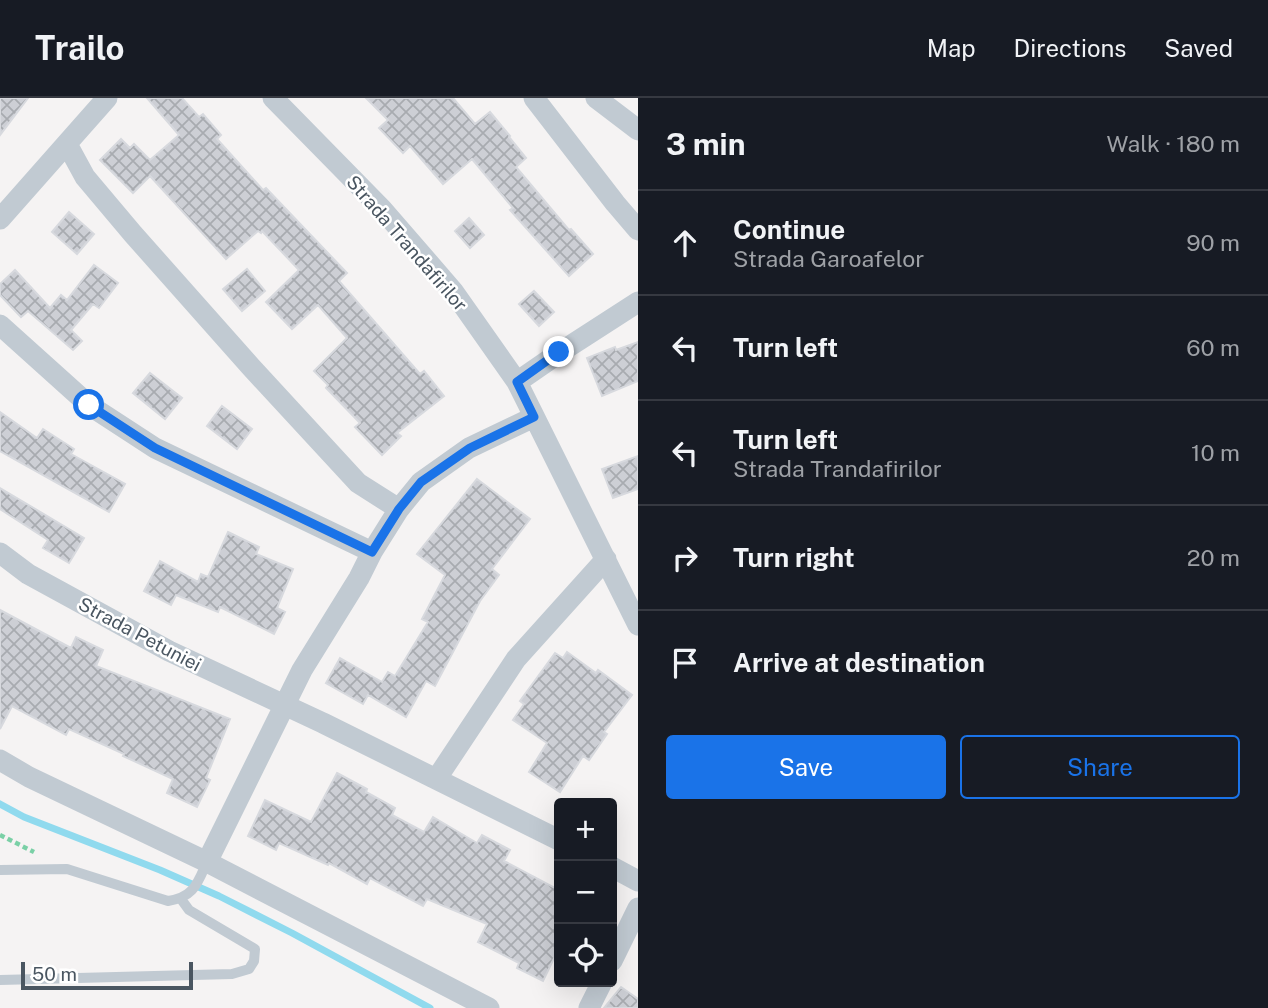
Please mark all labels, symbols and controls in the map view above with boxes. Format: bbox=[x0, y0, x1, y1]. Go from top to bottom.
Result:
text: Trailo bbox=[35, 29, 125, 67]
text: Map bbox=[927, 34, 976, 62]
text: Directions bbox=[1014, 34, 1126, 62]
text: Saved bbox=[1164, 34, 1233, 62]
text: 3 min bbox=[666, 126, 745, 162]
text: Walk · 180 m bbox=[1107, 130, 1240, 157]
street label: Strada Trandafirilor bbox=[342, 171, 472, 315]
text: Continue bbox=[733, 214, 845, 245]
icon: ahead bbox=[666, 224, 704, 262]
text: 90 m bbox=[1186, 229, 1240, 256]
text: Strada Garoafelor bbox=[733, 245, 924, 272]
icon: left bbox=[666, 329, 704, 367]
text: Turn left bbox=[733, 332, 838, 363]
text: 60 m bbox=[1186, 334, 1240, 361]
route end bbox=[543, 336, 574, 367]
route start bbox=[73, 389, 104, 420]
text: Turn left bbox=[733, 424, 838, 455]
icon: left bbox=[666, 434, 704, 472]
text: 10 m bbox=[1191, 439, 1240, 466]
text: Strada Trandafirilor bbox=[733, 455, 942, 482]
icon: right bbox=[666, 539, 704, 577]
text: Turn right bbox=[733, 542, 855, 573]
text: 20 m bbox=[1187, 544, 1240, 571]
street label: Strada Petuniei bbox=[75, 592, 205, 676]
icon: arrive bbox=[666, 644, 704, 682]
text: Arrive at destination bbox=[733, 647, 985, 678]
button: Save bbox=[666, 735, 946, 799]
button: Share bbox=[960, 735, 1240, 799]
map controls bbox=[554, 798, 617, 987]
button: + bbox=[554, 798, 617, 861]
button: − bbox=[554, 861, 617, 924]
button: locate bbox=[554, 924, 617, 987]
scale bar bbox=[21, 959, 192, 991]
text: 50 m bbox=[32, 963, 77, 985]

